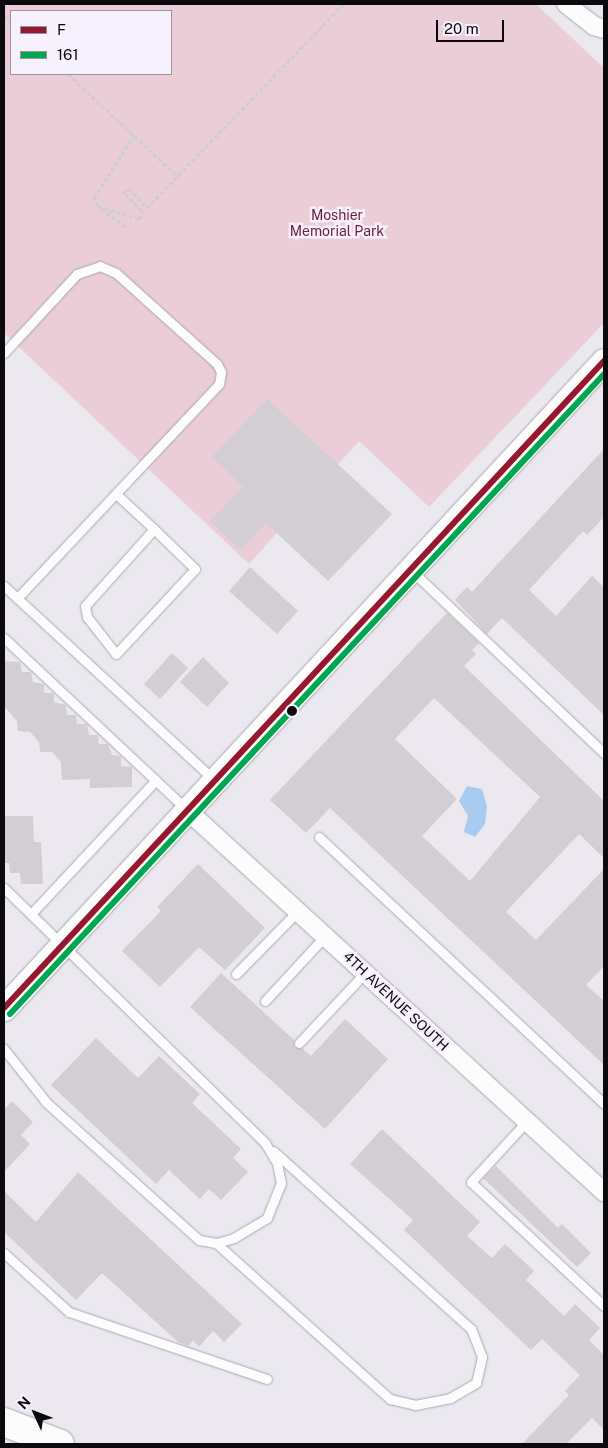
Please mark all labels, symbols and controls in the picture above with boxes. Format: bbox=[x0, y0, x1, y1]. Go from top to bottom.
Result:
legend bbox=[10, 10, 172, 75]
scale bar bbox=[438, 10, 506, 42]
text: 20 m bbox=[444, 20, 479, 37]
text: F bbox=[57, 21, 66, 38]
text: 161 bbox=[57, 46, 79, 63]
park label: Moshier Memorial Park bbox=[290, 207, 384, 240]
unlabelled marker bbox=[287, 706, 297, 716]
street label: 4TH AVENUE SOUTH bbox=[340, 948, 452, 1054]
north arrow bbox=[10, 1388, 60, 1438]
text: N bbox=[14, 1393, 34, 1412]

